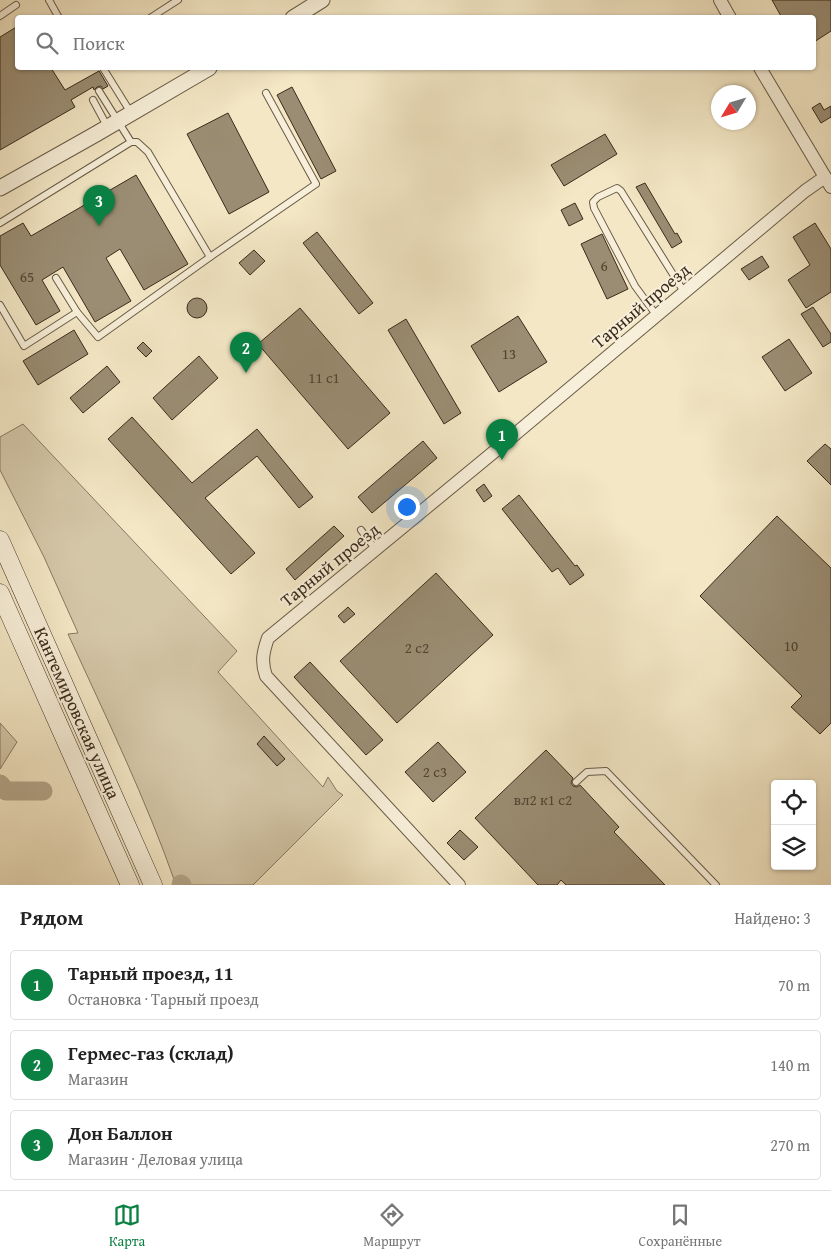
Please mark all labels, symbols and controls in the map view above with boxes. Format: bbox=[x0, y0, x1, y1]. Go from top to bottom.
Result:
search box bbox=[15, 15, 816, 70]
icon: search bbox=[33, 29, 61, 57]
text: Поиск bbox=[73, 29, 125, 57]
north arrow bbox=[711, 85, 756, 130]
pin: 3 bbox=[83, 185, 115, 226]
house number: 6 bbox=[600, 255, 608, 276]
street label: Тарный проезд bbox=[586, 256, 696, 355]
house number: 65 bbox=[20, 266, 34, 287]
pin: 2 bbox=[230, 332, 262, 373]
house number: 13 bbox=[502, 343, 516, 364]
house number: 11 с1 bbox=[308, 367, 340, 388]
pin: 1 bbox=[486, 419, 518, 460]
your location bbox=[394, 494, 420, 520]
street label: Тарный проезд bbox=[274, 516, 385, 613]
street label: Кантемировская улица bbox=[27, 622, 128, 804]
house number: 10 bbox=[784, 635, 798, 656]
house number: 2 с2 bbox=[405, 637, 429, 658]
house number: 2 с3 bbox=[423, 761, 447, 782]
map controls bbox=[771, 780, 816, 870]
button: locate bbox=[771, 780, 816, 825]
house number: вл2 к1 с2 bbox=[514, 789, 572, 810]
button: layers bbox=[771, 825, 816, 870]
text: Рядом bbox=[20, 902, 83, 933]
text: Найдено: 3 bbox=[734, 906, 811, 930]
text: Тарный проезд, 11 bbox=[68, 959, 234, 987]
text: 1 bbox=[33, 973, 41, 997]
text: 70 m bbox=[778, 973, 810, 997]
text: Остановка · Тарный проезд bbox=[68, 987, 259, 1011]
text: Гермес-газ (склад) bbox=[68, 1039, 234, 1067]
text: 2 bbox=[33, 1053, 41, 1077]
text: 140 m bbox=[770, 1053, 810, 1077]
text: Магазин bbox=[68, 1067, 128, 1091]
text: Дон Баллон bbox=[68, 1119, 173, 1147]
text: 3 bbox=[33, 1133, 41, 1157]
text: 270 m bbox=[770, 1133, 810, 1157]
text: Магазин · Деловая улица bbox=[68, 1147, 243, 1171]
tab: Карта bbox=[109, 1201, 145, 1251]
tab: Маршрут bbox=[363, 1201, 421, 1251]
tab: Сохранённые bbox=[639, 1201, 722, 1251]

